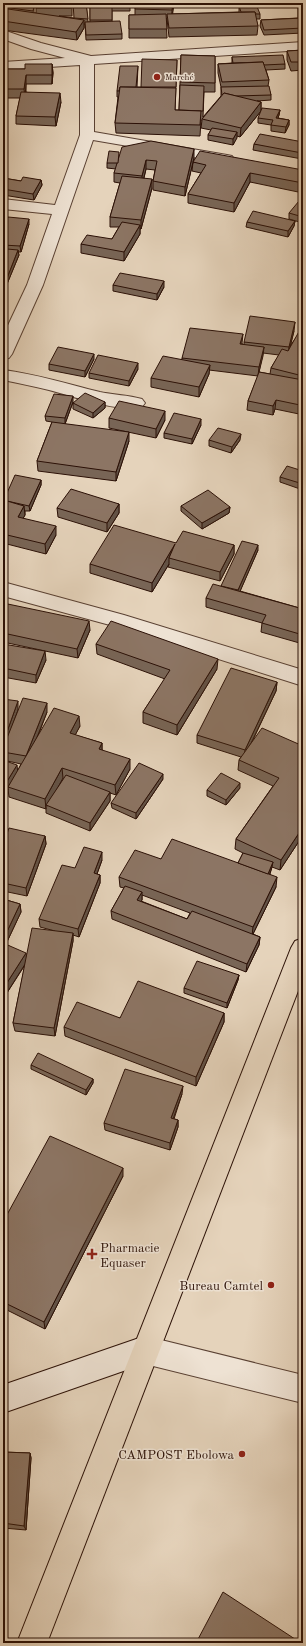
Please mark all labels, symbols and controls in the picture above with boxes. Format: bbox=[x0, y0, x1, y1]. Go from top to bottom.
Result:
marker: Marché bbox=[152, 72, 162, 82]
place label: Marché bbox=[165, 73, 194, 82]
place label: Pharmacie Equaser bbox=[100, 1242, 160, 1270]
marker: Pharmacie Equaser bbox=[87, 1249, 97, 1259]
place label: Bureau Camtel bbox=[179, 1280, 263, 1293]
marker: Bureau Camtel bbox=[266, 1280, 276, 1290]
place label: CAMPOST Ebolowa bbox=[118, 1449, 235, 1462]
marker: CAMPOST Ebolowa bbox=[237, 1449, 247, 1459]

